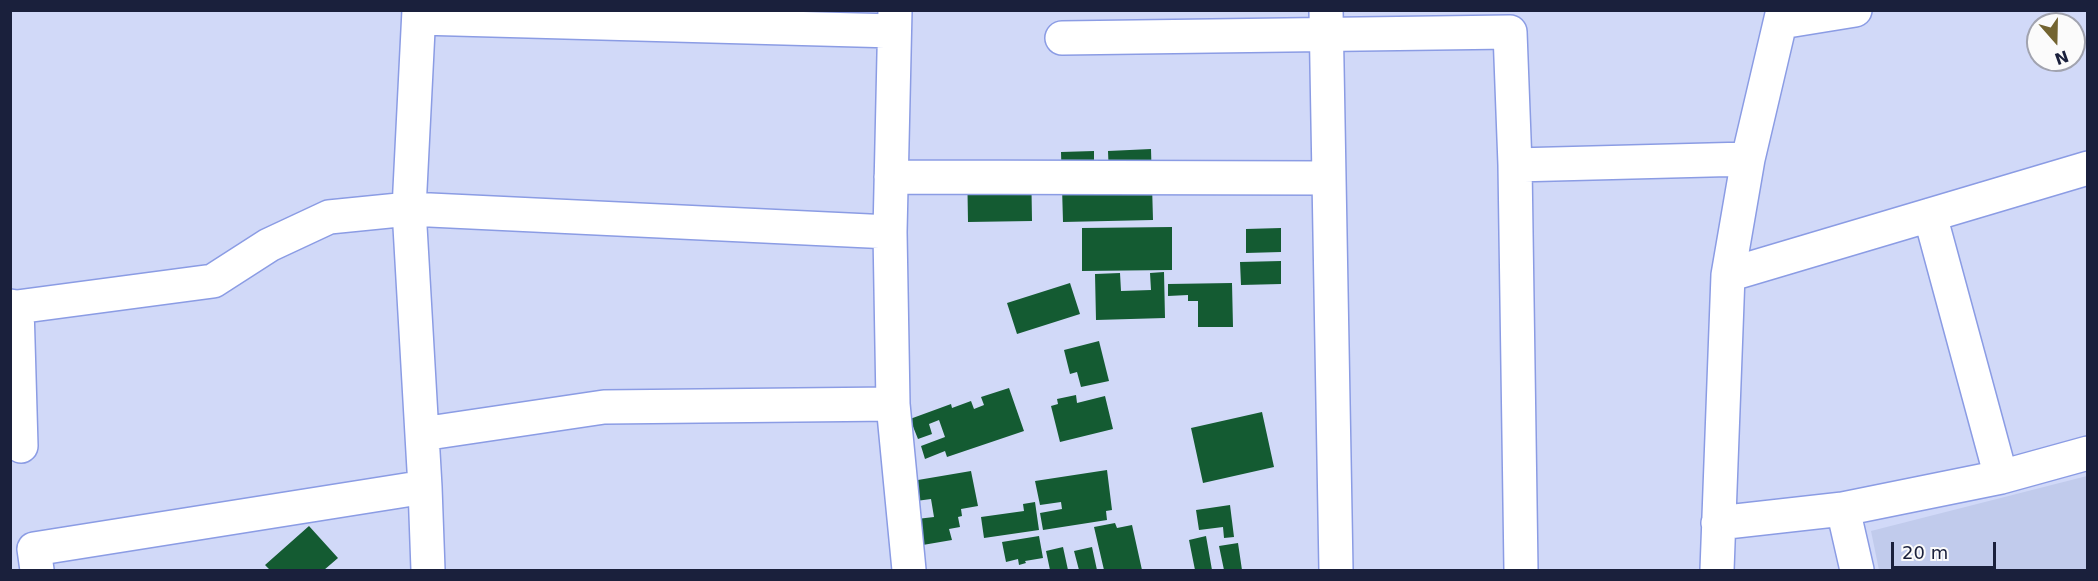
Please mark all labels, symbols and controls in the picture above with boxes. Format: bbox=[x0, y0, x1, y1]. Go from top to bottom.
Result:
north arrow bbox=[2026, 12, 2086, 72]
text: N bbox=[2052, 46, 2071, 69]
scale bar bbox=[1894, 530, 1999, 568]
text: 20 m bbox=[1902, 542, 1948, 563]

